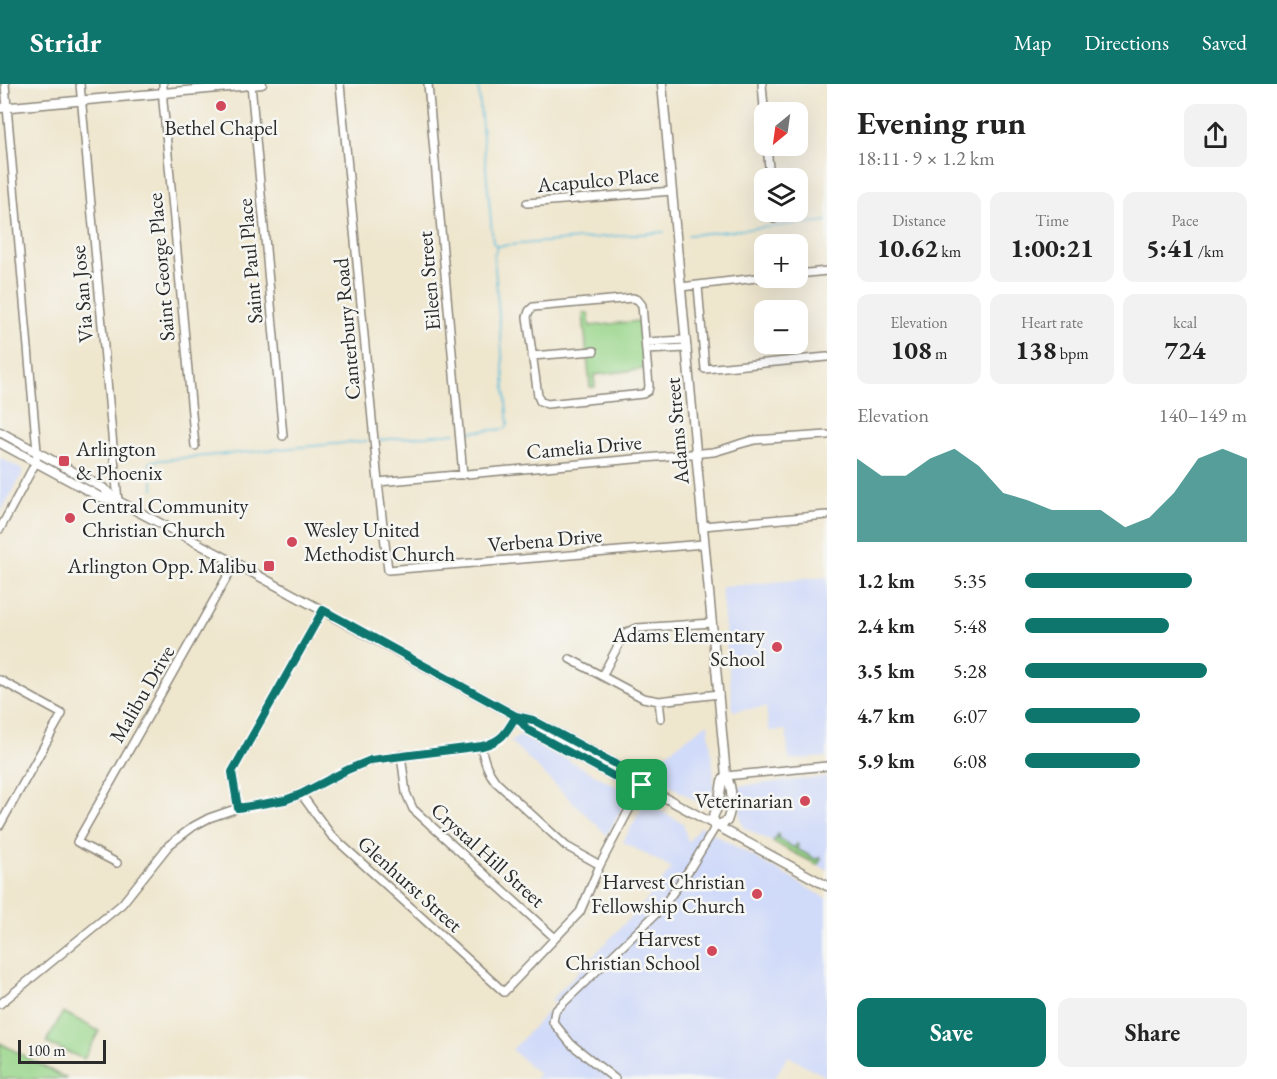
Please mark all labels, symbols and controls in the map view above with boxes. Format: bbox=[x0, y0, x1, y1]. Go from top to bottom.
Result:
text: Stridr bbox=[30, 24, 101, 60]
text: Map bbox=[1014, 29, 1051, 56]
text: Directions bbox=[1084, 29, 1169, 56]
text: Saved bbox=[1202, 29, 1247, 56]
marker: Bethel Chapel bbox=[214, 99, 228, 113]
text: Evening run bbox=[857, 101, 1026, 144]
north arrow bbox=[754, 102, 808, 156]
map controls bbox=[754, 102, 808, 354]
button: share bbox=[1184, 104, 1247, 167]
place label: Bethel Chapel bbox=[164, 114, 278, 141]
text: 18:11 · 9 × 1.2 km bbox=[857, 145, 995, 171]
street label: Acapulco Place bbox=[535, 161, 660, 198]
button: layers bbox=[754, 168, 808, 222]
street label: Saint George Place bbox=[141, 192, 180, 342]
street label: Saint Paul Place bbox=[231, 197, 268, 325]
text: Distance bbox=[892, 210, 946, 231]
text: Time bbox=[1035, 210, 1069, 231]
text: Pace bbox=[1172, 210, 1198, 231]
street label: Eileen Street bbox=[411, 230, 446, 332]
text: 10.62 bbox=[877, 231, 938, 265]
text: 1:00:21 bbox=[1010, 231, 1094, 265]
text: 5:41 bbox=[1146, 231, 1195, 265]
button: + bbox=[754, 234, 808, 288]
text: km bbox=[938, 241, 961, 262]
text: /km bbox=[1195, 241, 1224, 262]
street label: Via San Jose bbox=[64, 244, 99, 344]
street label: Canterbury Road bbox=[327, 257, 366, 401]
button: − bbox=[754, 300, 808, 354]
text: Elevation bbox=[890, 312, 948, 333]
text: Heart rate bbox=[1021, 312, 1083, 333]
text: kcal bbox=[1173, 312, 1197, 333]
text: 108 bbox=[891, 333, 932, 367]
text: 138 bbox=[1015, 333, 1057, 367]
text: 724 bbox=[1164, 333, 1206, 367]
text: m bbox=[932, 343, 947, 364]
text: bpm bbox=[1057, 343, 1089, 364]
street label: Adams Street bbox=[658, 376, 695, 487]
text: Elevation bbox=[857, 402, 929, 428]
text: 140–149 m bbox=[1159, 402, 1247, 428]
street label: Camelia Drive bbox=[525, 428, 643, 465]
place label: Arlington & Phoenix bbox=[75, 435, 162, 486]
marker: Arlington & Phoenix bbox=[57, 454, 71, 468]
place label: Central Community Christian Church bbox=[82, 492, 249, 543]
marker: Central Community Christian Church bbox=[63, 511, 77, 525]
place label: Wesley United Methodist Church bbox=[304, 516, 455, 567]
street label: Verbena Drive bbox=[487, 521, 603, 558]
marker: Wesley United Methodist Church bbox=[285, 535, 299, 549]
place label: Arlington Opp. Malibu bbox=[66, 552, 257, 579]
marker: Arlington Opp. Malibu bbox=[262, 559, 276, 573]
text: 1.2 km bbox=[857, 568, 915, 594]
text: 5:35 bbox=[953, 568, 987, 594]
text: 2.4 km bbox=[857, 613, 915, 639]
text: 5:48 bbox=[953, 613, 987, 639]
place label: Adams Elementary School bbox=[611, 621, 766, 672]
street label: Malibu Drive bbox=[103, 640, 180, 747]
marker: Adams Elementary School bbox=[770, 640, 784, 654]
text: 3.5 km bbox=[857, 658, 915, 684]
text: 5:28 bbox=[953, 658, 987, 684]
text: 4.7 km bbox=[857, 703, 915, 729]
text: 6:07 bbox=[953, 703, 987, 729]
text: 5.9 km bbox=[857, 748, 915, 774]
text: 6:08 bbox=[953, 748, 987, 774]
pin bbox=[616, 759, 667, 810]
icon: arrive bbox=[625, 768, 658, 801]
place label: Veterinarian bbox=[695, 787, 793, 814]
marker: Veterinarian bbox=[798, 794, 812, 808]
street label: Crystal Hill Street bbox=[426, 796, 551, 913]
street label: Glenhurst Street bbox=[352, 829, 469, 938]
place label: Harvest Christian Fellowship Church bbox=[591, 868, 745, 919]
marker: Harvest Christian Fellowship Church bbox=[750, 887, 764, 901]
place label: Harvest Christian School bbox=[565, 925, 700, 976]
marker: Harvest Christian School bbox=[705, 944, 719, 958]
button: Save bbox=[857, 998, 1046, 1067]
button: Share bbox=[1058, 998, 1247, 1067]
scale bar bbox=[18, 1037, 106, 1064]
text: 100 m bbox=[27, 1040, 66, 1061]

